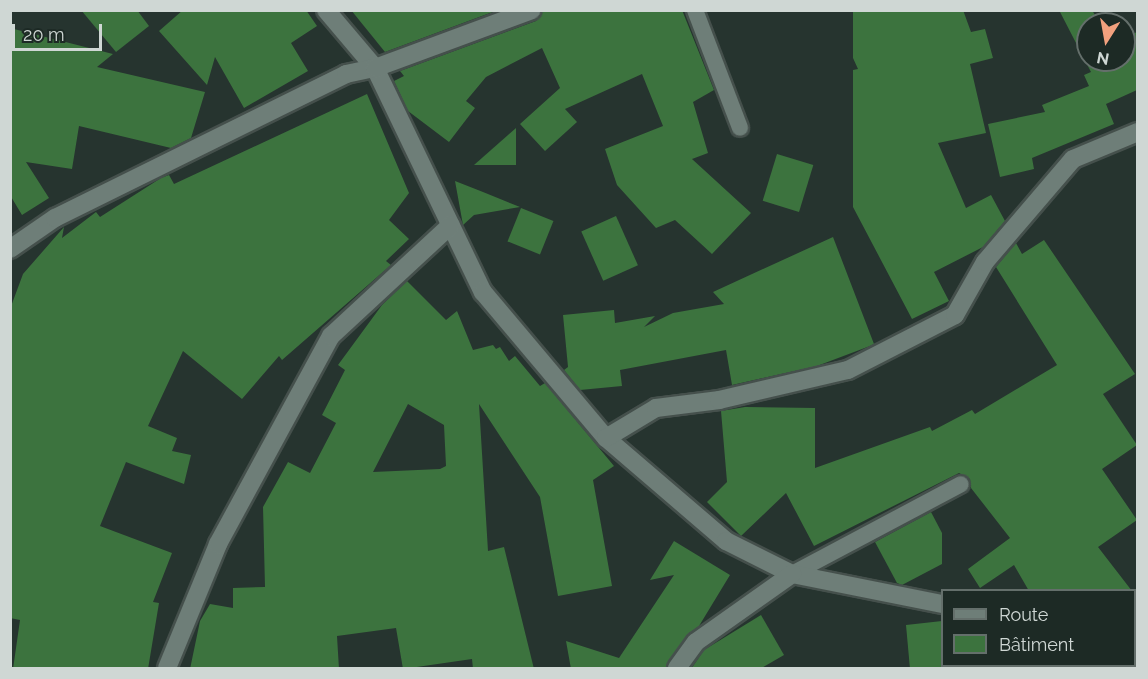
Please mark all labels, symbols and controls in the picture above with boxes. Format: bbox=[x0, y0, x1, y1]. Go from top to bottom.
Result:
scale bar bbox=[15, 12, 105, 50]
north arrow bbox=[1076, 12, 1136, 72]
text: 20 m bbox=[23, 24, 65, 45]
text: N bbox=[1095, 48, 1111, 69]
legend bbox=[941, 589, 1136, 667]
text: Route bbox=[999, 604, 1048, 625]
text: Bâtiment bbox=[999, 634, 1074, 655]

